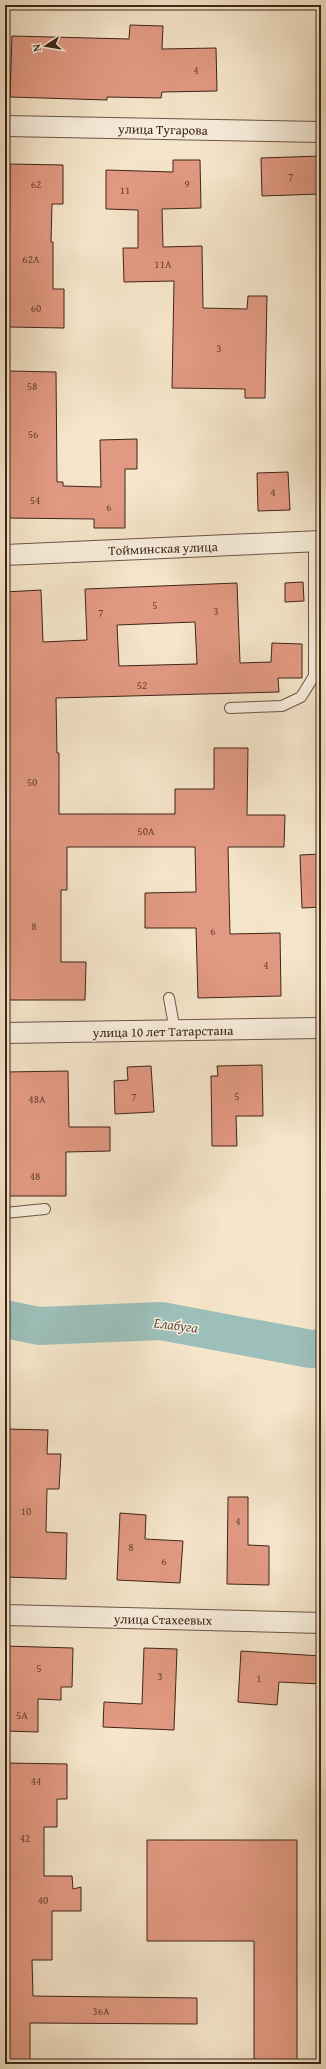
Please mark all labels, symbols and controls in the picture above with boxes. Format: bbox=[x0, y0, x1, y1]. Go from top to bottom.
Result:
north arrow bbox=[26, 26, 66, 66]
text: N bbox=[27, 42, 45, 53]
house number: 4 bbox=[193, 62, 199, 78]
street label: улица Тугарова bbox=[117, 119, 209, 140]
house number: 7 bbox=[288, 168, 294, 184]
house number: 62 bbox=[31, 176, 41, 192]
house number: 9 bbox=[184, 176, 190, 192]
house number: 11 bbox=[120, 182, 130, 198]
house number: 62А bbox=[22, 251, 40, 267]
house number: 11А bbox=[154, 256, 172, 272]
house number: 60 bbox=[31, 300, 41, 316]
house number: 3 bbox=[216, 340, 222, 356]
house number: 58 bbox=[27, 378, 37, 394]
house number: 56 bbox=[28, 426, 38, 442]
house number: 4 bbox=[270, 484, 276, 500]
house number: 54 bbox=[30, 492, 40, 508]
house number: 6 bbox=[106, 499, 112, 515]
street label: Тойминская улица bbox=[108, 537, 219, 560]
house number: 5 bbox=[152, 597, 158, 613]
house number: 3 bbox=[213, 603, 219, 619]
house number: 7 bbox=[98, 604, 104, 620]
house number: 52 bbox=[137, 677, 147, 693]
house number: 50 bbox=[27, 774, 37, 790]
house number: 50А bbox=[137, 823, 155, 839]
house number: 8 bbox=[31, 918, 37, 934]
house number: 6 bbox=[210, 923, 216, 939]
house number: 4 bbox=[263, 957, 269, 973]
street label: улица 10 лет Татарстана bbox=[92, 1021, 234, 1042]
house number: 7 bbox=[131, 1088, 137, 1104]
house number: 5 bbox=[234, 1088, 240, 1104]
house number: 48А bbox=[28, 1091, 46, 1107]
house number: 48 bbox=[30, 1168, 40, 1184]
water label: Елабуга bbox=[152, 1312, 200, 1338]
house number: 10 bbox=[21, 1503, 31, 1519]
house number: 4 bbox=[235, 1513, 241, 1529]
house number: 8 bbox=[128, 1539, 134, 1555]
house number: 6 bbox=[161, 1553, 167, 1569]
street label: улица Стахеевых bbox=[113, 1609, 213, 1630]
house number: 5 bbox=[36, 1660, 42, 1676]
house number: 3 bbox=[157, 1668, 163, 1684]
house number: 1 bbox=[256, 1670, 262, 1686]
house number: 5А bbox=[16, 1707, 28, 1723]
house number: 44 bbox=[31, 1773, 41, 1789]
house number: 42 bbox=[20, 1830, 30, 1846]
house number: 40 bbox=[38, 1892, 48, 1908]
house number: 36А bbox=[92, 2003, 110, 2019]

